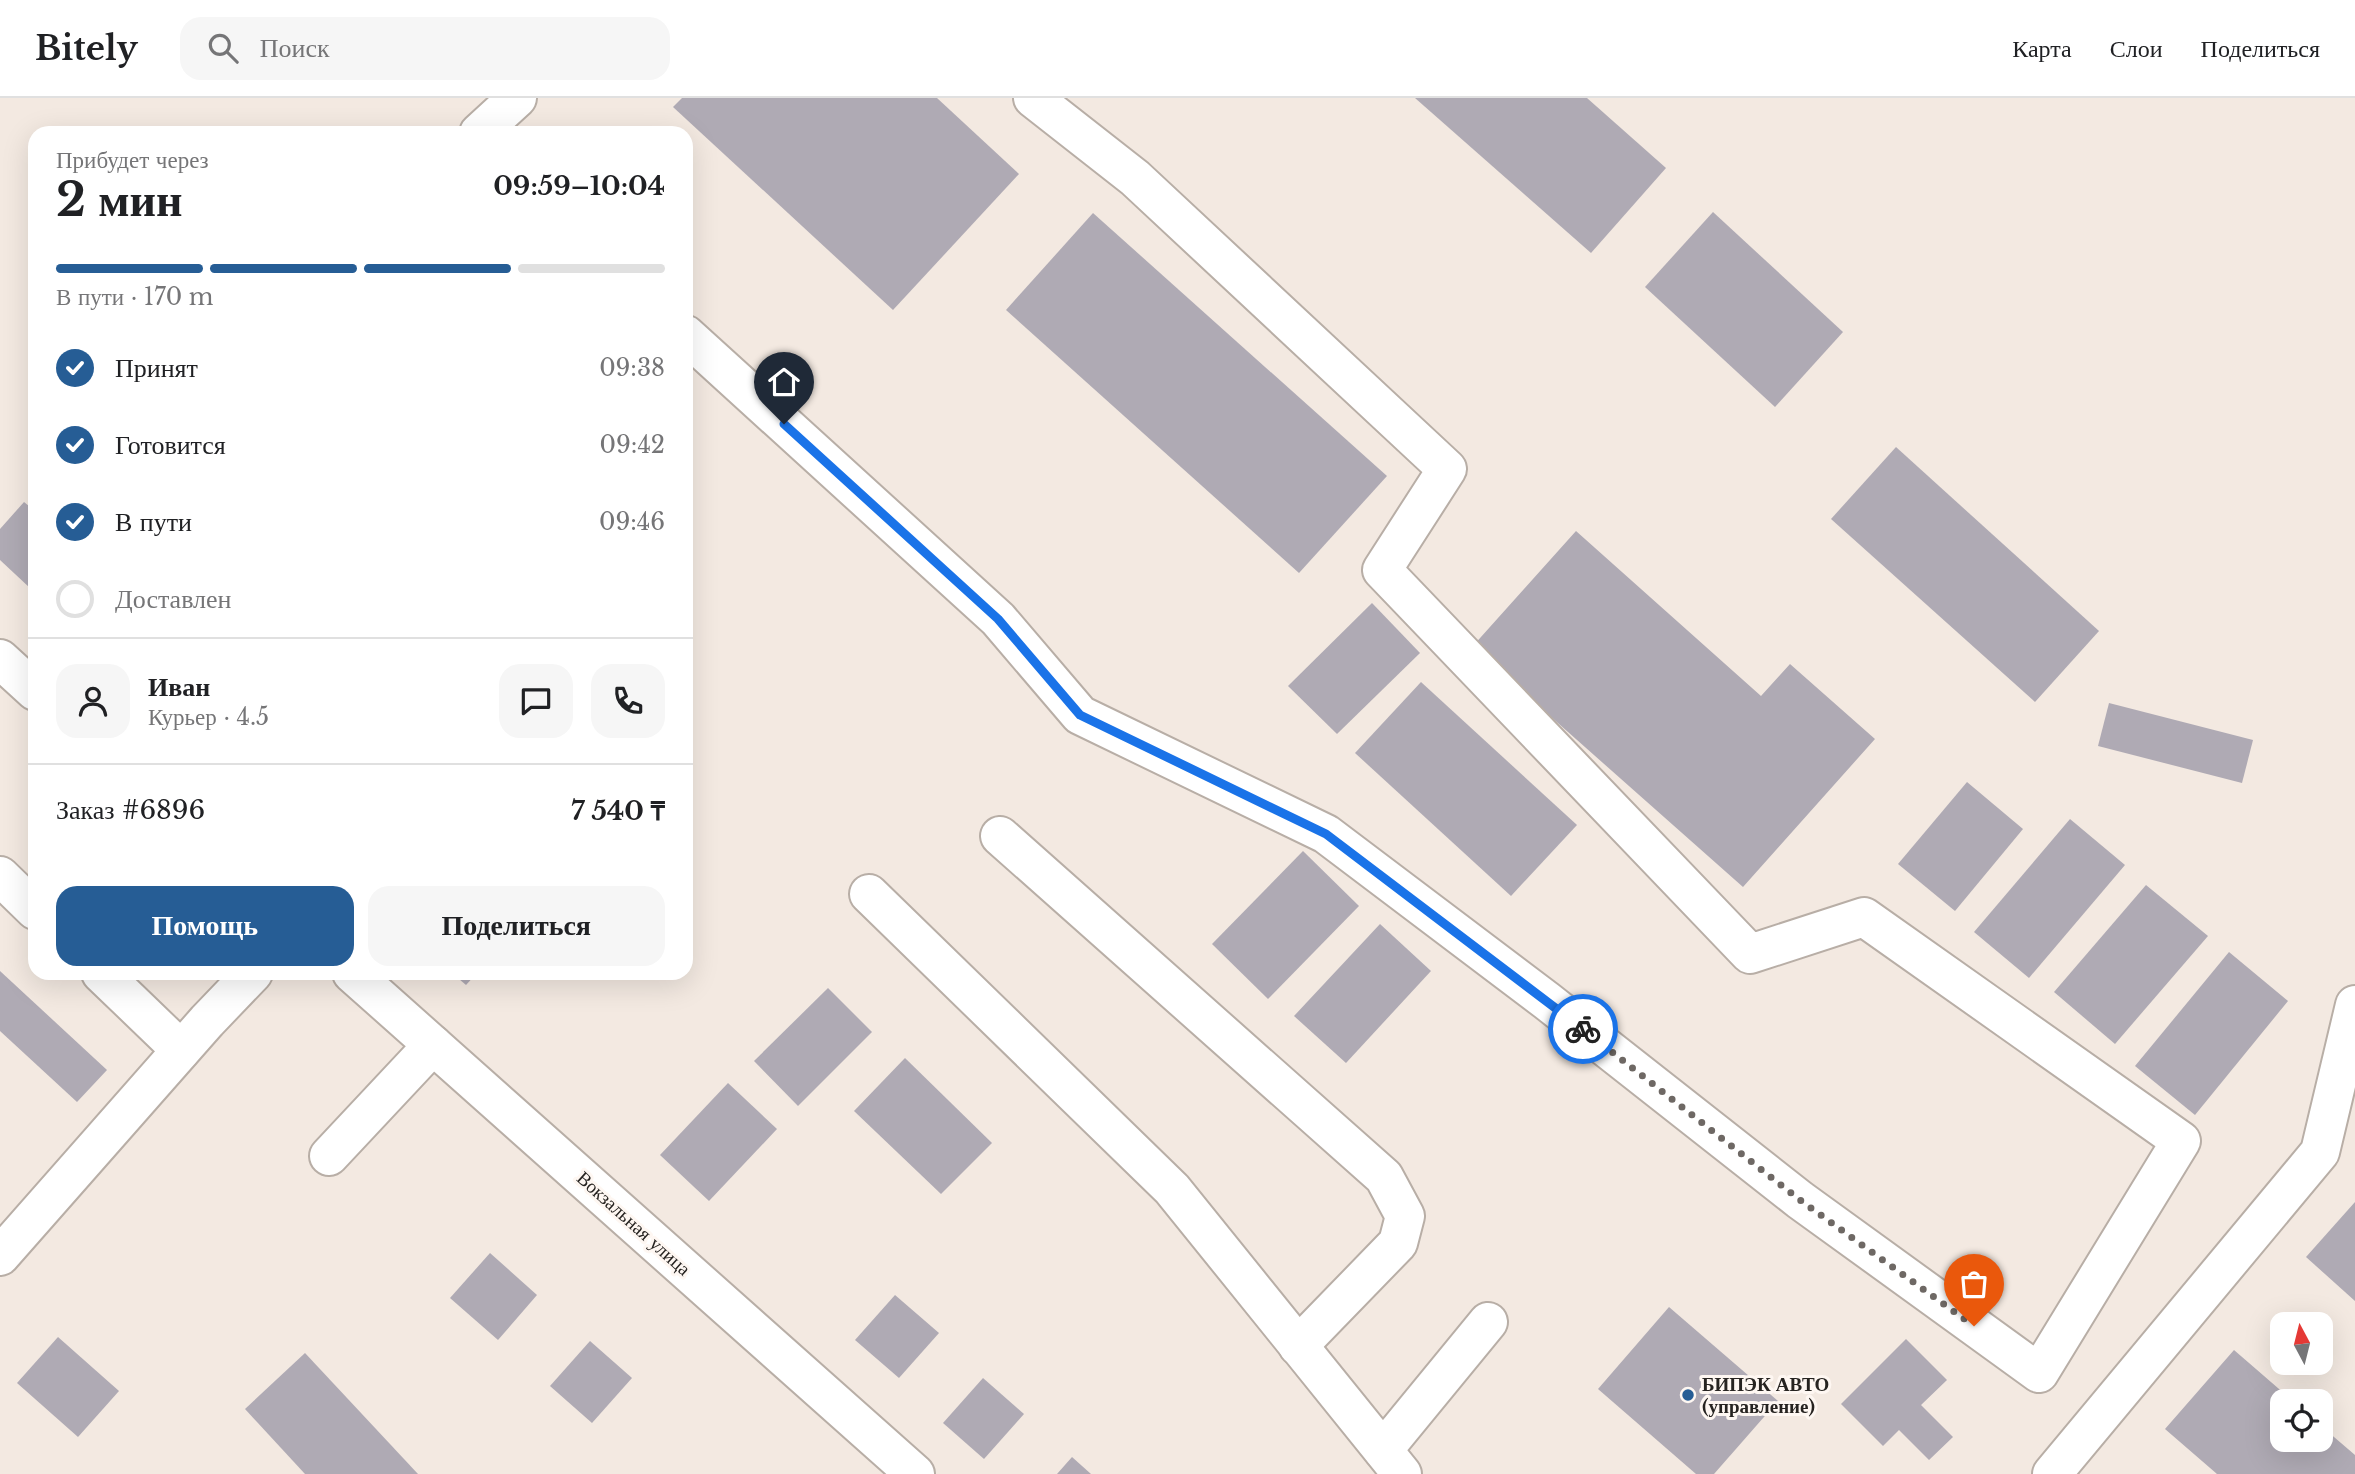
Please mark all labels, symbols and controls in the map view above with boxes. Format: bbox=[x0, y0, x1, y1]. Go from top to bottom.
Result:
search box bbox=[180, 17, 670, 80]
text: Bitely bbox=[35, 28, 138, 69]
icon: search bbox=[204, 29, 242, 67]
text: Поиск bbox=[260, 32, 330, 64]
text: Карта bbox=[2012, 34, 2072, 63]
text: Слои bbox=[2110, 34, 2163, 63]
text: Поделиться bbox=[2201, 34, 2320, 63]
text: Прибудет через bbox=[56, 146, 209, 174]
text: 09:59–10:04 bbox=[493, 170, 665, 202]
text: 2 мин bbox=[56, 171, 183, 228]
text: В пути · 170 m bbox=[56, 283, 213, 311]
icon: check bbox=[56, 349, 94, 387]
text: Принят bbox=[115, 352, 198, 384]
pin bbox=[754, 352, 814, 424]
text: 09:38 bbox=[599, 354, 665, 382]
icon: home bbox=[765, 363, 803, 401]
icon: check bbox=[56, 426, 94, 464]
text: Готовится bbox=[115, 429, 226, 461]
text: 09:42 bbox=[600, 431, 665, 459]
icon: check bbox=[56, 503, 94, 541]
text: В пути bbox=[115, 506, 192, 538]
text: 09:46 bbox=[599, 508, 665, 536]
text: Доставлен bbox=[115, 583, 232, 615]
button: person bbox=[56, 664, 130, 738]
button: chat bbox=[499, 664, 573, 738]
button: phone bbox=[591, 664, 665, 738]
text: Иван bbox=[148, 671, 210, 703]
text: Курьер · 4.5 bbox=[148, 703, 269, 731]
text: Заказ #6896 bbox=[56, 794, 205, 826]
text: 7 540 ₸ bbox=[571, 795, 665, 827]
button: Помощь bbox=[56, 886, 354, 966]
button: Поделиться bbox=[368, 886, 665, 966]
courier bbox=[1548, 994, 1618, 1064]
icon: bike bbox=[1564, 1010, 1602, 1048]
street label: Вокзальная улица bbox=[572, 1166, 696, 1281]
pin bbox=[1944, 1254, 2004, 1326]
icon: bag bbox=[1955, 1265, 1993, 1303]
north arrow bbox=[2270, 1312, 2333, 1376]
map controls bbox=[2270, 1312, 2333, 1452]
place label: БИПЭК АВТО (управление) bbox=[1702, 1373, 1829, 1418]
marker: БИПЭК АВТО (управление) bbox=[1680, 1387, 1696, 1403]
button: locate bbox=[2270, 1389, 2333, 1452]

